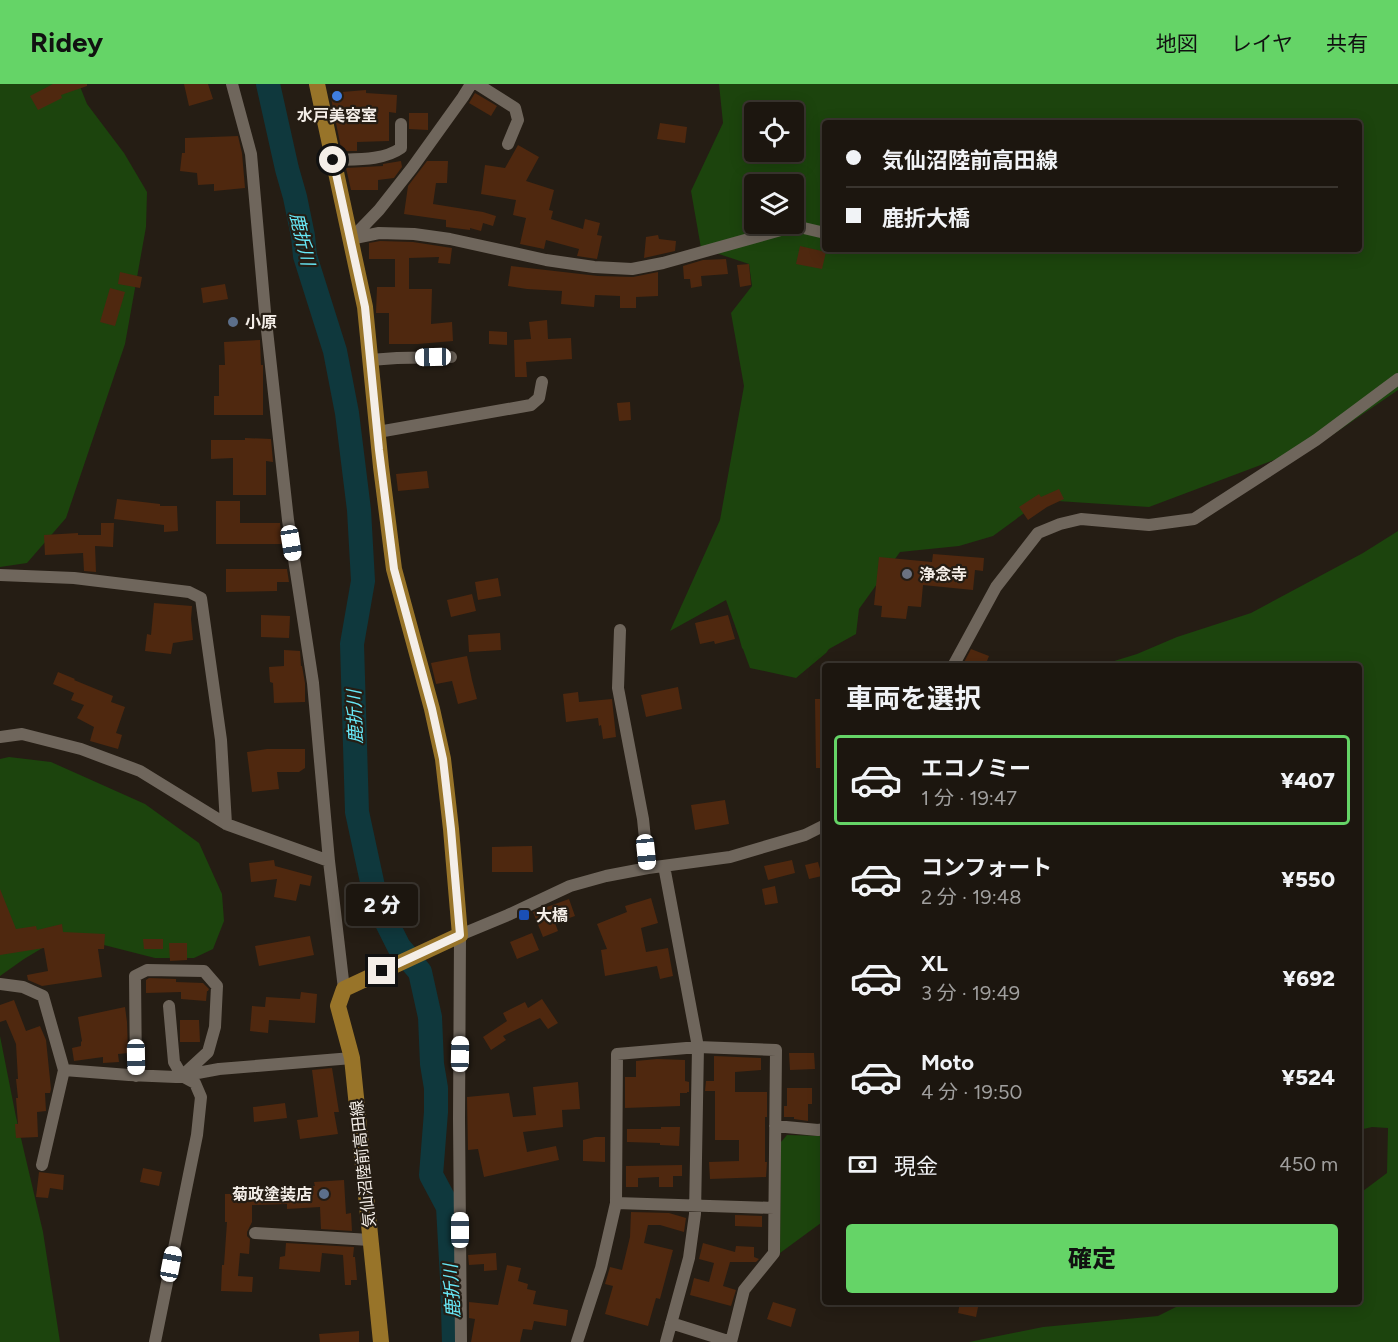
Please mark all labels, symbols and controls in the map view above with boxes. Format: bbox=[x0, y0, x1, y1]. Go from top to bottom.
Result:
text: Ridey bbox=[30, 25, 103, 59]
text: 地図 bbox=[1156, 31, 1198, 56]
text: レイヤ bbox=[1231, 31, 1293, 56]
text: 共有 bbox=[1326, 31, 1368, 56]
marker: 水戸美容室 bbox=[330, 89, 344, 103]
map controls bbox=[744, 102, 804, 234]
button: locate bbox=[744, 102, 804, 162]
place label: 水戸美容室 bbox=[297, 106, 377, 125]
route start bbox=[319, 146, 346, 173]
text: 気仙沼陸前高田線 bbox=[882, 147, 1058, 174]
button: layers bbox=[744, 174, 804, 234]
text: 鹿折大橋 bbox=[882, 205, 970, 232]
water label: 鹿折川 bbox=[285, 210, 319, 270]
place label: 小原 bbox=[245, 313, 277, 332]
marker: 小原 bbox=[226, 315, 240, 329]
car bbox=[415, 348, 451, 366]
car bbox=[279, 524, 303, 562]
place label: 浄念寺 bbox=[919, 565, 967, 584]
marker: 浄念寺 bbox=[900, 567, 914, 581]
text: 車両を選択 bbox=[846, 682, 981, 715]
water label: 鹿折川 bbox=[343, 688, 367, 744]
icon: car bbox=[849, 753, 903, 807]
text: エコノミー bbox=[921, 755, 1031, 782]
text: ¥407 bbox=[1281, 767, 1335, 794]
text: 1 分 · 19:47 bbox=[921, 786, 1017, 810]
car bbox=[635, 833, 657, 871]
icon: car bbox=[849, 852, 903, 906]
text: コンフォート bbox=[921, 854, 1052, 881]
text: ¥550 bbox=[1281, 866, 1335, 893]
callout: 2 分 bbox=[346, 884, 418, 926]
text: 2 分 · 19:48 bbox=[921, 885, 1021, 909]
text: 2 分 bbox=[364, 893, 400, 917]
place label: 大橋 bbox=[536, 906, 568, 925]
marker: 大橋 bbox=[517, 908, 531, 922]
text: XL bbox=[921, 950, 948, 977]
icon: car bbox=[849, 951, 903, 1005]
route end bbox=[368, 957, 395, 984]
text: ¥692 bbox=[1283, 965, 1335, 992]
text: 3 分 · 19:49 bbox=[921, 981, 1020, 1005]
car bbox=[451, 1036, 469, 1072]
car bbox=[127, 1039, 145, 1075]
text: Moto bbox=[921, 1049, 974, 1076]
icon: car bbox=[849, 1050, 903, 1104]
text: ¥524 bbox=[1281, 1064, 1335, 1091]
text: 4 分 · 19:50 bbox=[921, 1080, 1022, 1104]
street label: 気仙沼陸前高田線 bbox=[347, 1099, 379, 1229]
icon: cash bbox=[846, 1148, 879, 1181]
text: 450 m bbox=[1279, 1152, 1338, 1176]
text: 現金 bbox=[894, 1153, 938, 1180]
place label: 菊政塗装店 bbox=[232, 1185, 312, 1204]
marker: 菊政塗装店 bbox=[317, 1187, 331, 1201]
car bbox=[451, 1212, 469, 1248]
button: 確定 bbox=[846, 1224, 1338, 1293]
car bbox=[159, 1245, 183, 1283]
water label: 鹿折川 bbox=[439, 1261, 464, 1319]

